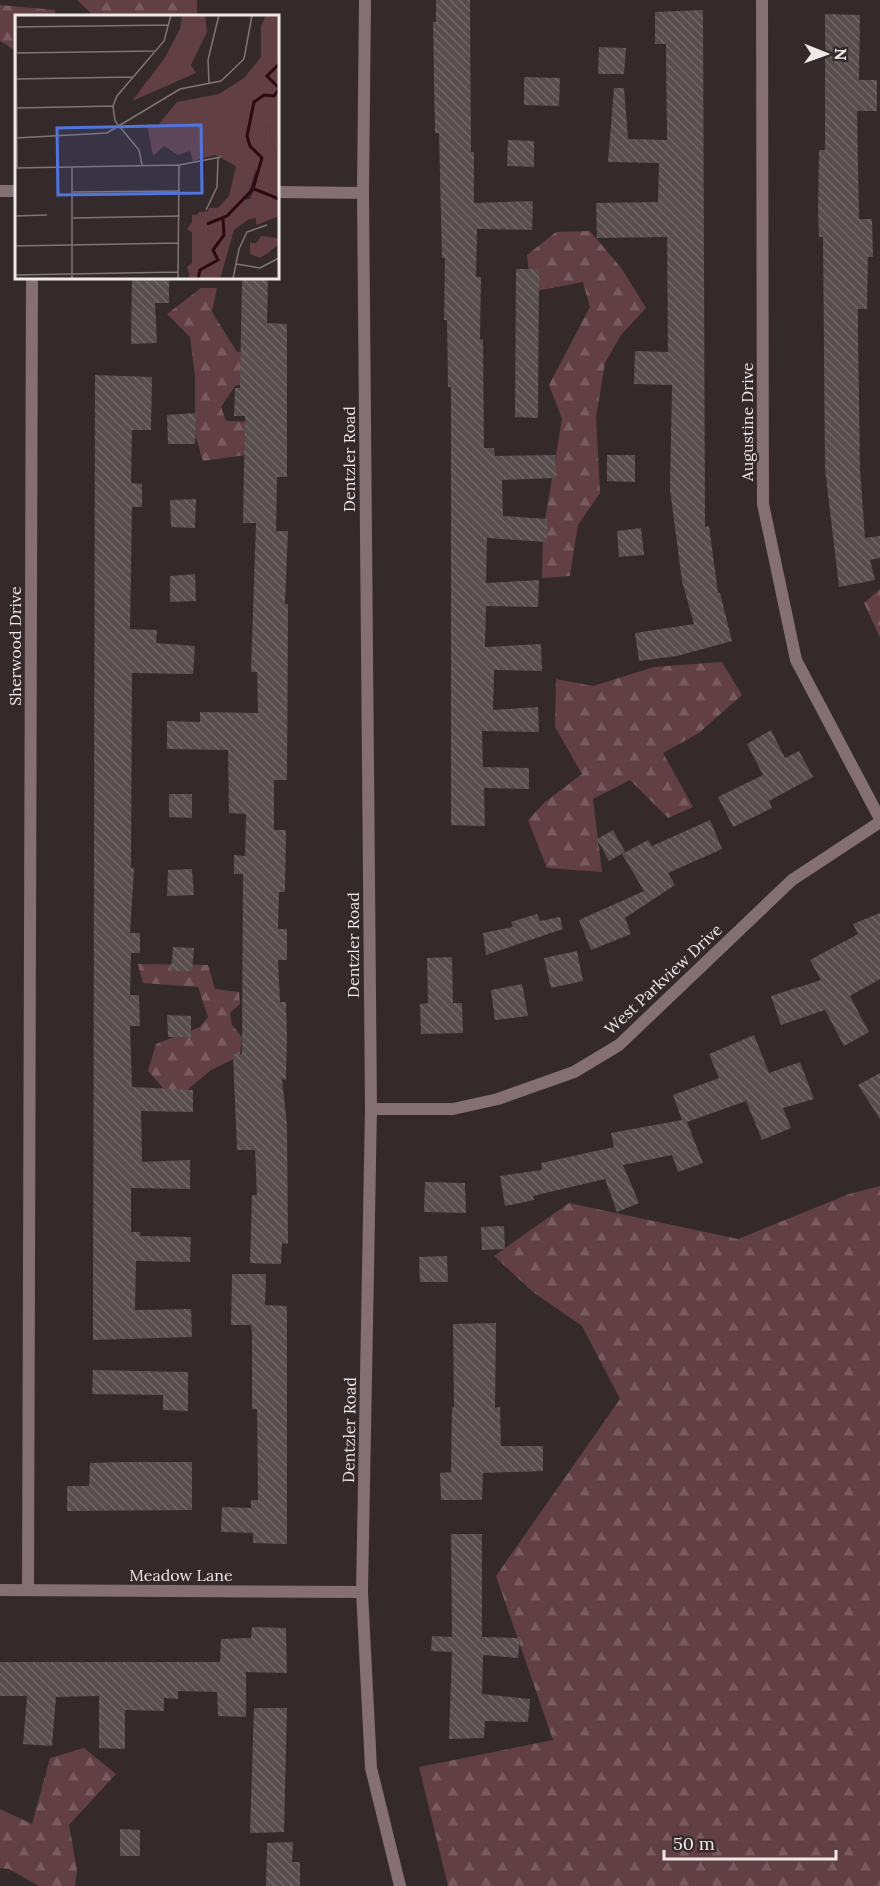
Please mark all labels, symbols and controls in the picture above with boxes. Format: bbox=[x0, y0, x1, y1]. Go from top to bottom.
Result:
inset map bbox=[15, 15, 279, 279]
north arrow bbox=[796, 24, 856, 84]
text: N bbox=[831, 48, 851, 61]
street label: Augustine Drive bbox=[737, 362, 757, 482]
street label: Dentzler Road bbox=[339, 406, 359, 512]
street label: Sherwood Drive bbox=[5, 586, 25, 706]
street label: Dentzler Road bbox=[343, 892, 363, 998]
street label: West Parkview Drive bbox=[600, 919, 726, 1039]
street label: Dentzler Road bbox=[338, 1376, 360, 1483]
street label: Meadow Lane bbox=[129, 1565, 233, 1585]
scale bar bbox=[664, 1823, 836, 1861]
text: 50 m bbox=[673, 1832, 715, 1855]

